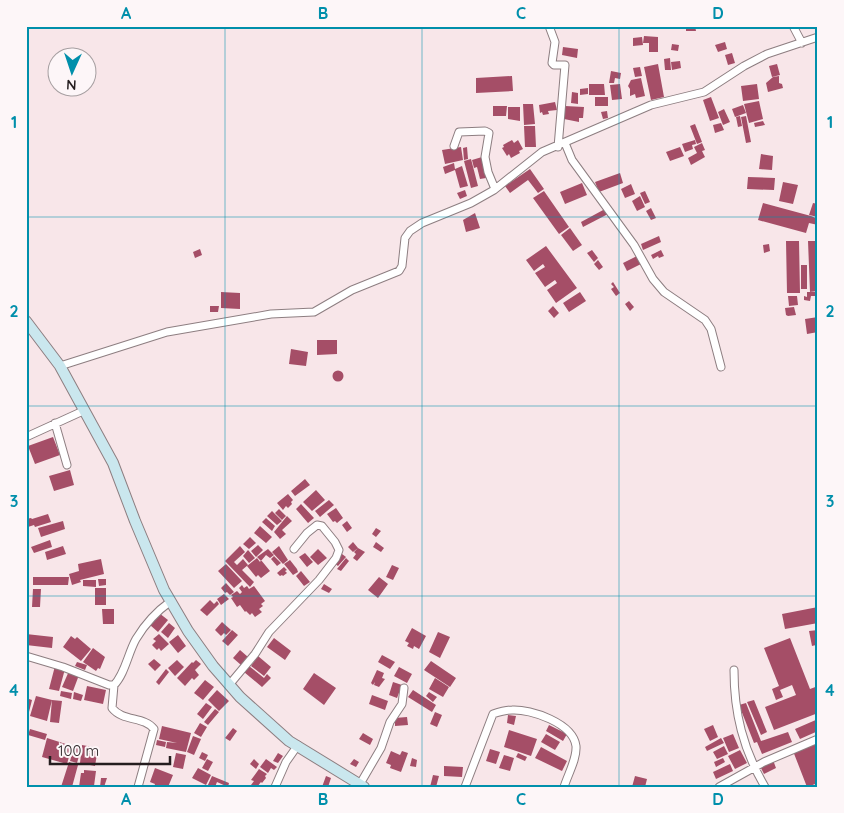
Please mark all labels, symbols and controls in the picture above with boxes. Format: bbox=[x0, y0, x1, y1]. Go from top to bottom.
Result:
text: A bbox=[121, 3, 132, 23]
text: B bbox=[318, 3, 328, 23]
text: C bbox=[516, 3, 526, 23]
text: D bbox=[712, 3, 724, 23]
north arrow bbox=[48, 48, 98, 98]
text: N bbox=[66, 76, 77, 94]
text: 1 bbox=[11, 112, 17, 132]
text: 1 bbox=[827, 112, 833, 132]
text: 2 bbox=[9, 301, 19, 321]
text: 2 bbox=[825, 301, 835, 321]
text: 3 bbox=[10, 491, 18, 511]
text: 3 bbox=[826, 491, 834, 511]
text: 4 bbox=[9, 680, 19, 700]
text: 4 bbox=[825, 680, 835, 700]
scale bar bbox=[50, 733, 170, 765]
text: 100 m bbox=[58, 741, 99, 760]
text: A bbox=[121, 789, 132, 809]
text: B bbox=[318, 789, 328, 809]
text: C bbox=[516, 789, 526, 809]
text: D bbox=[712, 789, 724, 809]

